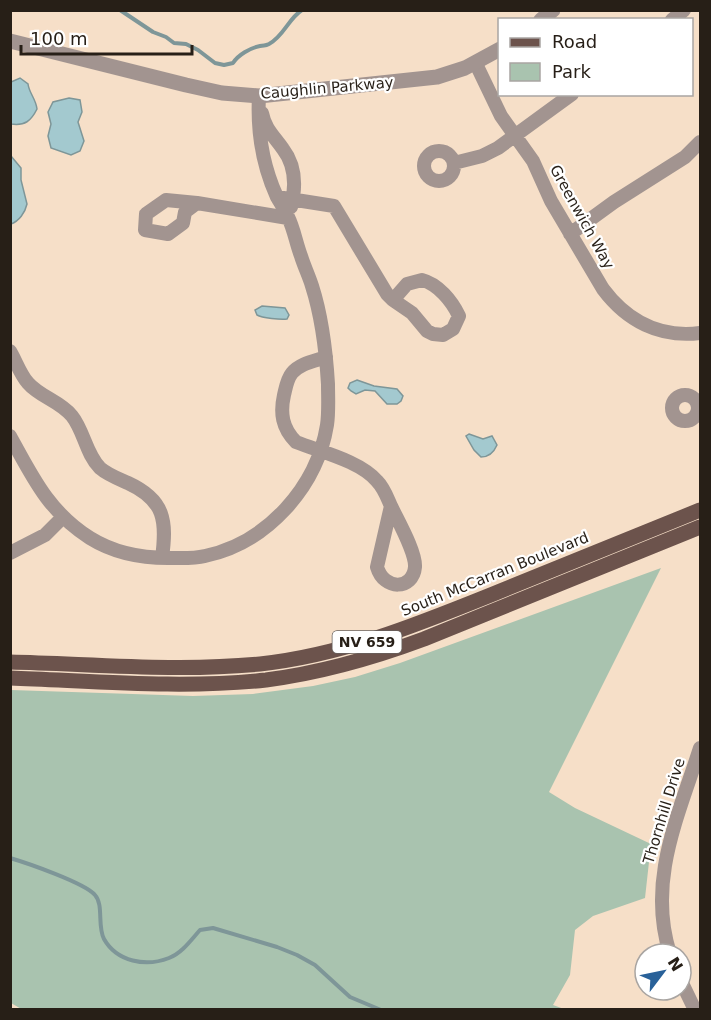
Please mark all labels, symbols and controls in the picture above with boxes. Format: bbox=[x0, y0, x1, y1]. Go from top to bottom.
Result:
scale bar bbox=[21, 18, 192, 56]
legend bbox=[498, 18, 693, 96]
text: 100 m bbox=[30, 28, 88, 49]
text: Road bbox=[552, 31, 597, 52]
text: Park bbox=[552, 61, 591, 82]
street label: Caughlin Parkway bbox=[260, 73, 394, 103]
street label: Greenwich Way bbox=[546, 162, 618, 272]
street label: South McCarran Boulevard bbox=[399, 528, 591, 620]
road number: NV 659 bbox=[332, 631, 401, 653]
street label: Thornhill Drive bbox=[639, 756, 689, 867]
north arrow bbox=[633, 942, 693, 1002]
text: N bbox=[664, 954, 687, 975]

